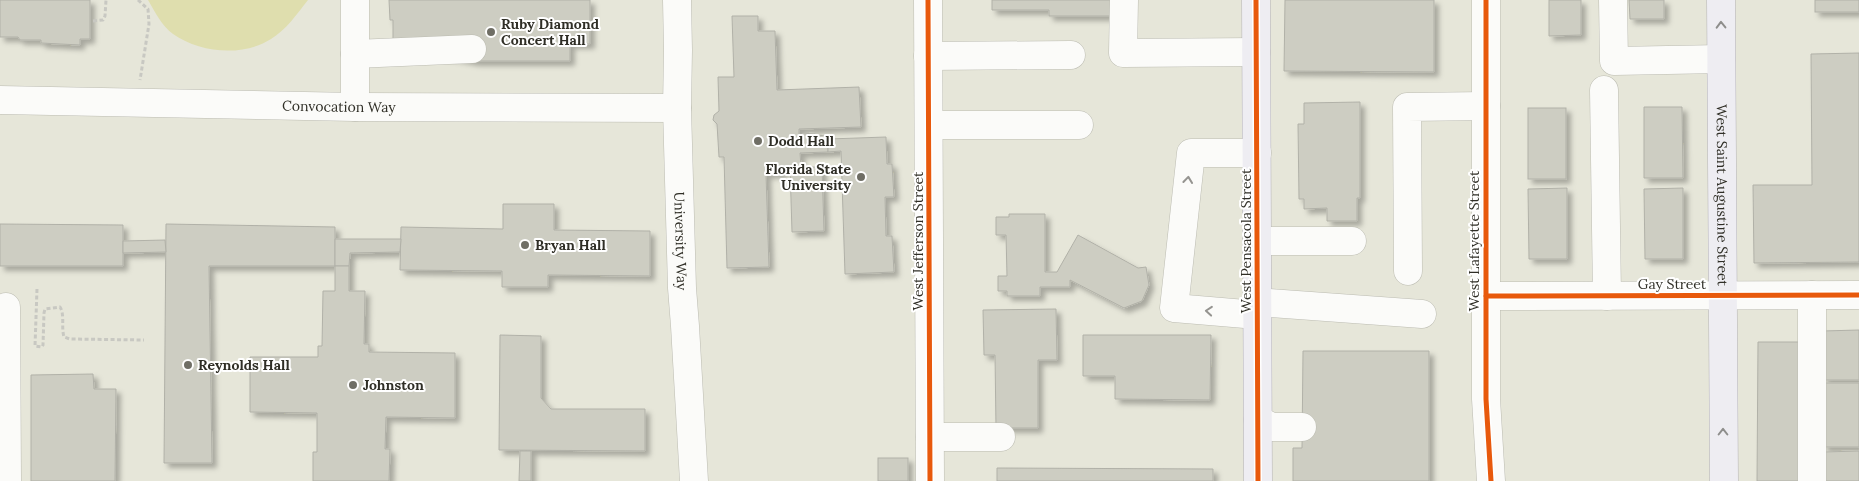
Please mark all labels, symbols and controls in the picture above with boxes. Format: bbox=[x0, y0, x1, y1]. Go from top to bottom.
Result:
place label: Ruby Diamond Concert Hall bbox=[501, 15, 599, 49]
one-way arrow bbox=[1716, 21, 1726, 28]
marker: Ruby Diamond Concert Hall bbox=[485, 26, 497, 38]
street label: Convocation Way bbox=[282, 97, 396, 116]
street label: West Saint Augustine Street bbox=[1713, 104, 1732, 287]
place label: Dodd Hall bbox=[768, 132, 835, 150]
marker: Dodd Hall bbox=[752, 135, 764, 147]
place label: Florida State University bbox=[765, 160, 851, 194]
street label: West Pensacola Street bbox=[1237, 168, 1255, 313]
street label: West Lafayette Street bbox=[1465, 170, 1483, 311]
marker: Florida State University bbox=[855, 171, 867, 183]
street label: West Jefferson Street bbox=[909, 171, 927, 310]
one-way arrow bbox=[1182, 176, 1193, 184]
street label: University Way bbox=[670, 191, 691, 291]
place label: Bryan Hall bbox=[535, 236, 606, 254]
marker: Bryan Hall bbox=[519, 239, 531, 251]
street label: Gay Street bbox=[1638, 275, 1707, 293]
one-way arrow bbox=[1204, 306, 1212, 317]
place label: Reynolds Hall bbox=[198, 356, 290, 374]
marker: Reynolds Hall bbox=[182, 359, 194, 371]
place label: Johnston bbox=[363, 376, 424, 394]
marker: Johnston bbox=[347, 379, 359, 391]
one-way arrow bbox=[1718, 428, 1728, 436]

